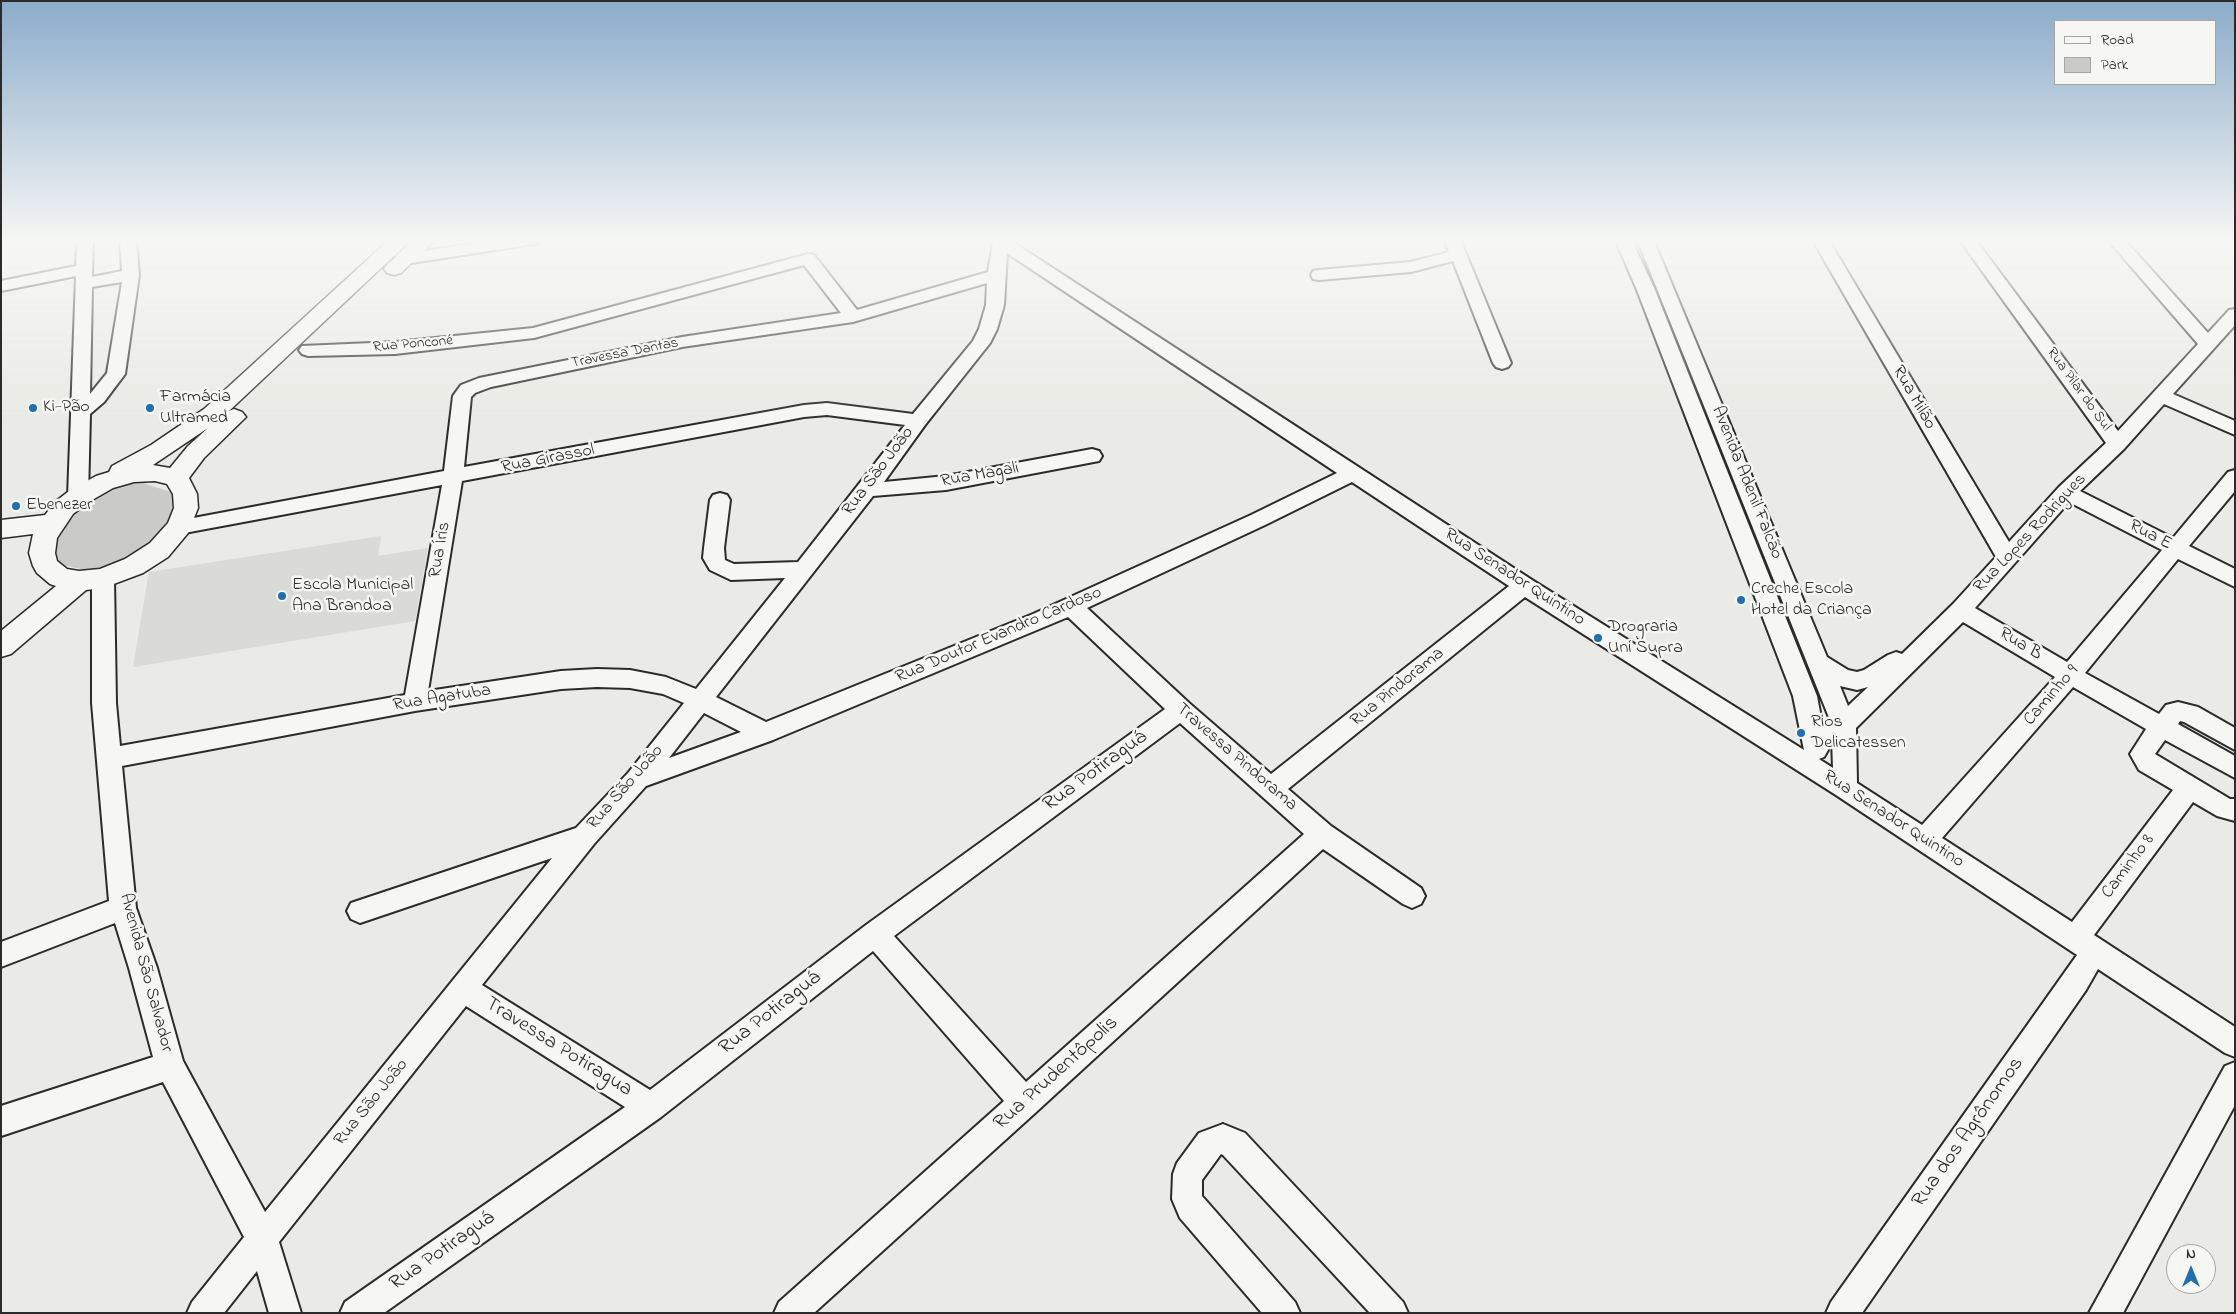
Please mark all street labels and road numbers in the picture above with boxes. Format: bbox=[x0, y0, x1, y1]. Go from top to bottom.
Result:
street label: Rua Ponconé bbox=[372, 333, 454, 357]
street label: Travessa Dantas bbox=[570, 335, 680, 373]
street label: Rua Pilar do Sul bbox=[2042, 345, 2114, 435]
street label: Rua Milão bbox=[1886, 362, 1940, 434]
street label: Avenida Adenil Falcão bbox=[1705, 403, 1787, 563]
street label: Rua São João bbox=[839, 423, 919, 521]
street label: Rua Girassol bbox=[500, 440, 596, 480]
street label: Rua Magali bbox=[939, 458, 1021, 494]
street label: Rua Lopes Rodrigues bbox=[1970, 470, 2092, 598]
street label: Rua E bbox=[2125, 516, 2175, 556]
street label: Rua Íris bbox=[425, 520, 457, 580]
street label: Rua Senador Quintino bbox=[1439, 524, 1589, 632]
street label: Rua Doutor Evandro Cardoso bbox=[893, 583, 1105, 689]
street label: Rua B bbox=[1994, 624, 2046, 666]
street label: Rua Pindorama bbox=[1347, 644, 1449, 732]
street label: Caminho 9 bbox=[2020, 661, 2084, 731]
street label: Rua Agatuba bbox=[391, 681, 493, 717]
street label: Travessa Pindorama bbox=[1171, 699, 1301, 817]
street label: Rua Potiraguá bbox=[1039, 726, 1153, 818]
street label: Rua São João bbox=[583, 741, 669, 835]
street label: Rua Senador Quintino bbox=[1818, 766, 1968, 874]
street label: Caminho 8 bbox=[2098, 831, 2160, 903]
street label: Avenida São Salvador bbox=[113, 891, 177, 1055]
street label: Rua Potiraguá bbox=[715, 966, 827, 1062]
street label: Travessa Potiragua bbox=[480, 992, 636, 1104]
street label: Rua Prudentôpolis bbox=[990, 1012, 1124, 1136]
street label: Rua dos Agrônomos bbox=[1908, 1053, 2030, 1213]
street label: Rua São João bbox=[330, 1055, 414, 1151]
street label: Rua Potiraguá bbox=[386, 1206, 500, 1298]

